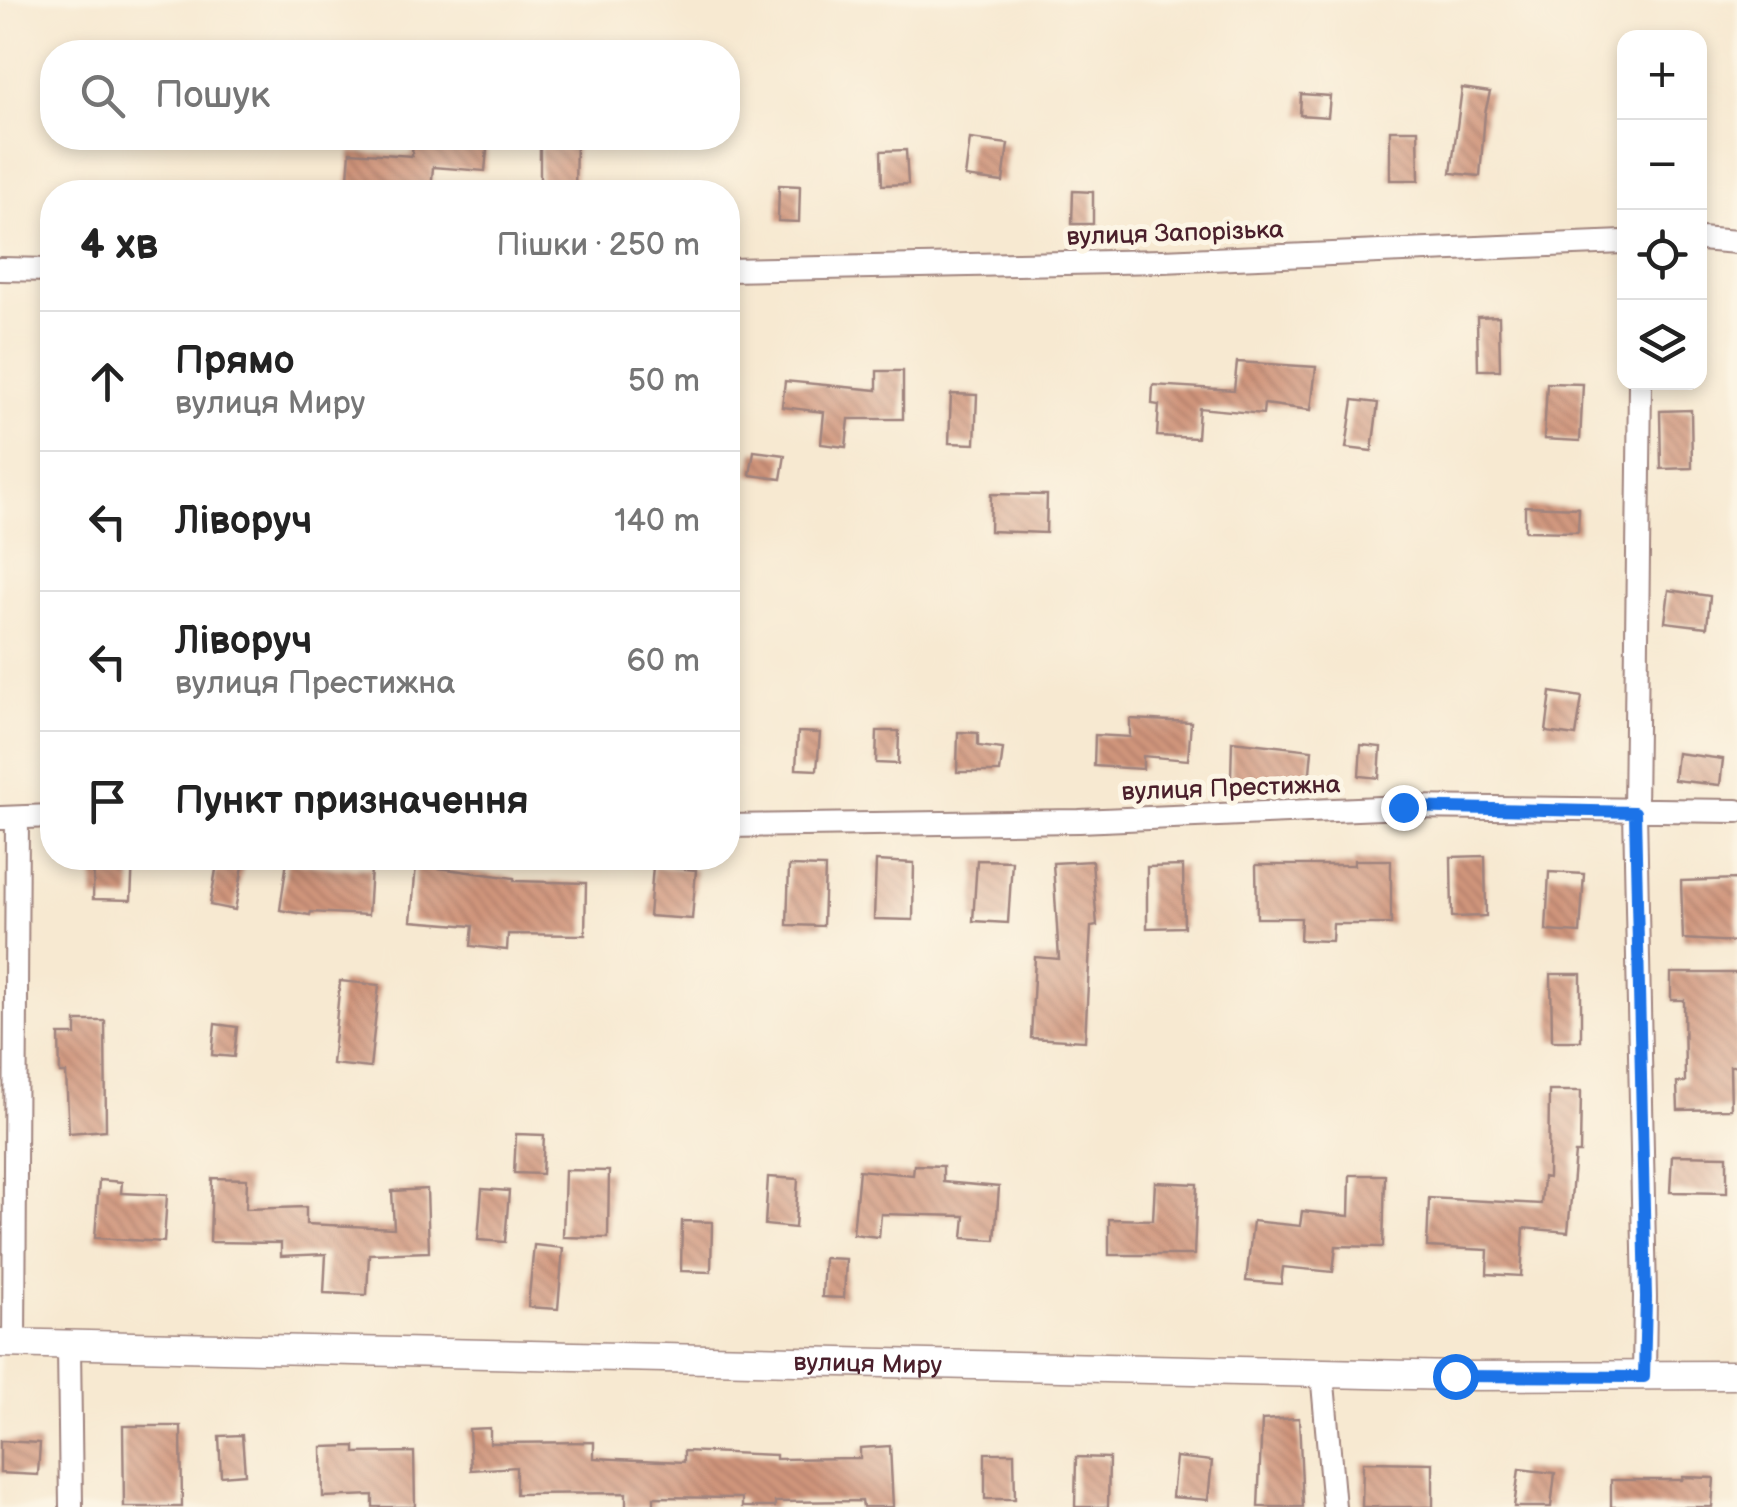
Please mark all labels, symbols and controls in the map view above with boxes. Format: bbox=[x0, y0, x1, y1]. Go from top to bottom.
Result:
map controls bbox=[1617, 30, 1707, 390]
button: + bbox=[1617, 30, 1707, 120]
search box bbox=[40, 40, 740, 150]
icon: search bbox=[75, 68, 130, 123]
text: Пошук bbox=[155, 73, 270, 118]
button: − bbox=[1617, 120, 1707, 210]
button: locate bbox=[1617, 210, 1707, 300]
street label: вулиця Запорізька bbox=[1066, 214, 1284, 253]
text: 4 хв bbox=[80, 220, 158, 271]
text: Пішки · 250 m bbox=[497, 226, 700, 265]
button: layers bbox=[1617, 300, 1707, 390]
text: Прямо bbox=[175, 339, 294, 384]
icon: ahead bbox=[80, 354, 135, 409]
text: 50 m bbox=[628, 362, 700, 401]
text: вулиця Миру bbox=[175, 384, 365, 423]
icon: left bbox=[80, 494, 135, 549]
text: Ліворуч bbox=[175, 499, 312, 544]
text: 140 m bbox=[614, 502, 700, 541]
text: Ліворуч bbox=[175, 619, 312, 664]
icon: left bbox=[80, 634, 135, 689]
text: 60 m bbox=[627, 642, 700, 681]
text: вулиця Престижна bbox=[175, 664, 455, 703]
street label: вулиця Престижна bbox=[1121, 769, 1341, 808]
icon: arrive bbox=[80, 774, 135, 829]
text: Пункт призначення bbox=[175, 779, 529, 824]
route end bbox=[1381, 785, 1427, 831]
street label: вулиця Миру bbox=[793, 1347, 943, 1381]
route start bbox=[1433, 1354, 1479, 1400]

